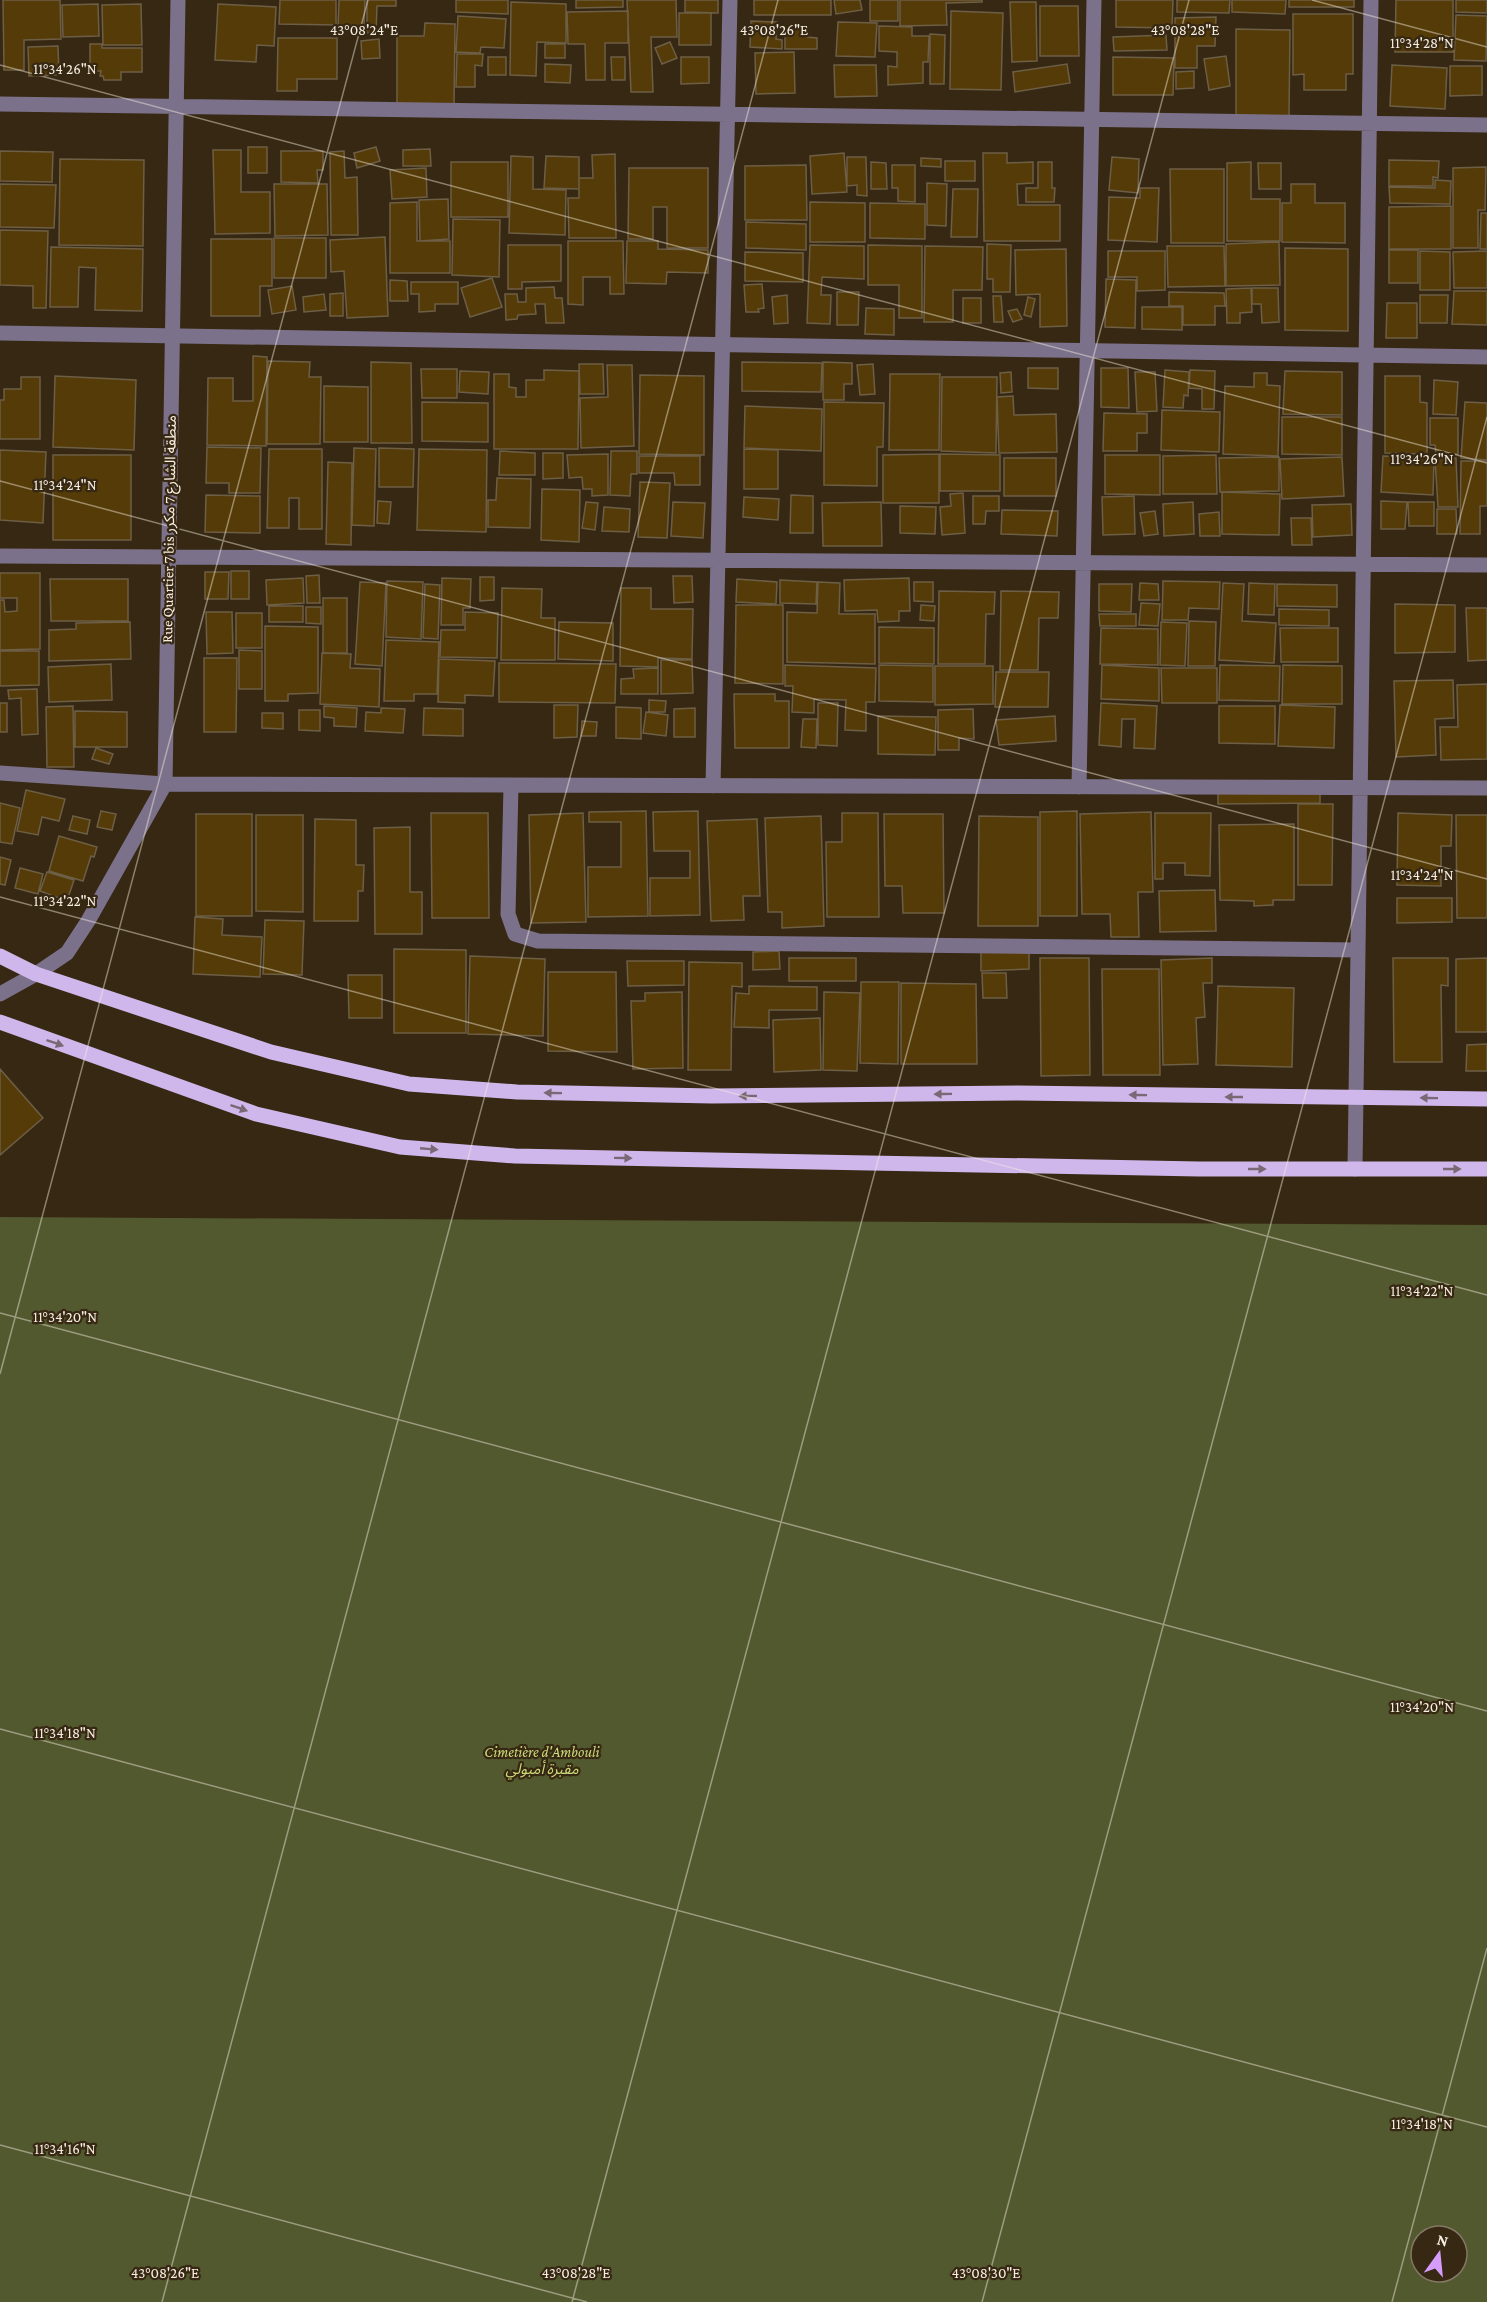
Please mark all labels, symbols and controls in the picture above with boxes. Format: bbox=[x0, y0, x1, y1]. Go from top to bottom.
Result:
text: 43°08'24"E bbox=[330, 22, 398, 38]
text: 43°08'26"E bbox=[740, 22, 808, 38]
text: 43°08'28"E bbox=[1151, 22, 1219, 38]
text: 11°34'28"N bbox=[1390, 35, 1454, 51]
text: 11°34'26"N bbox=[33, 61, 97, 77]
street label: Rue Quartier 7 bis منطقة الشارع 7 مكرر bbox=[159, 415, 183, 643]
text: 11°34'26"N bbox=[1390, 451, 1454, 467]
text: 11°34'24"N bbox=[33, 477, 97, 493]
text: 11°34'24"N bbox=[1390, 867, 1454, 883]
text: 11°34'22"N bbox=[34, 893, 97, 909]
one-way arrow bbox=[46, 1038, 64, 1048]
one-way arrow bbox=[544, 1088, 563, 1097]
one-way arrow bbox=[934, 1089, 953, 1098]
one-way arrow bbox=[739, 1091, 758, 1101]
one-way arrow bbox=[1129, 1091, 1148, 1100]
one-way arrow bbox=[1224, 1092, 1243, 1102]
one-way arrow bbox=[1419, 1093, 1438, 1103]
one-way arrow bbox=[230, 1103, 248, 1113]
one-way arrow bbox=[419, 1144, 438, 1154]
one-way arrow bbox=[614, 1153, 633, 1163]
one-way arrow bbox=[1248, 1164, 1267, 1174]
one-way arrow bbox=[1443, 1164, 1462, 1174]
text: 11°34'22"N bbox=[1391, 1283, 1454, 1299]
text: 11°34'20"N bbox=[33, 1309, 97, 1325]
text: 11°34'20"N bbox=[1390, 1699, 1454, 1715]
text: 11°34'18"N bbox=[34, 1725, 96, 1741]
park label: Cimetière d'Ambouli مقبرة أمبولي bbox=[484, 1744, 601, 1780]
text: 11°34'18"N bbox=[1391, 2116, 1453, 2132]
text: 11°34'16"N bbox=[34, 2141, 96, 2157]
north arrow bbox=[1409, 2224, 1469, 2284]
text: N bbox=[1435, 2230, 1450, 2250]
text: 43°08'26"E bbox=[131, 2265, 199, 2281]
text: 43°08'28"E bbox=[542, 2265, 610, 2281]
text: 43°08'30"E bbox=[952, 2265, 1020, 2281]

